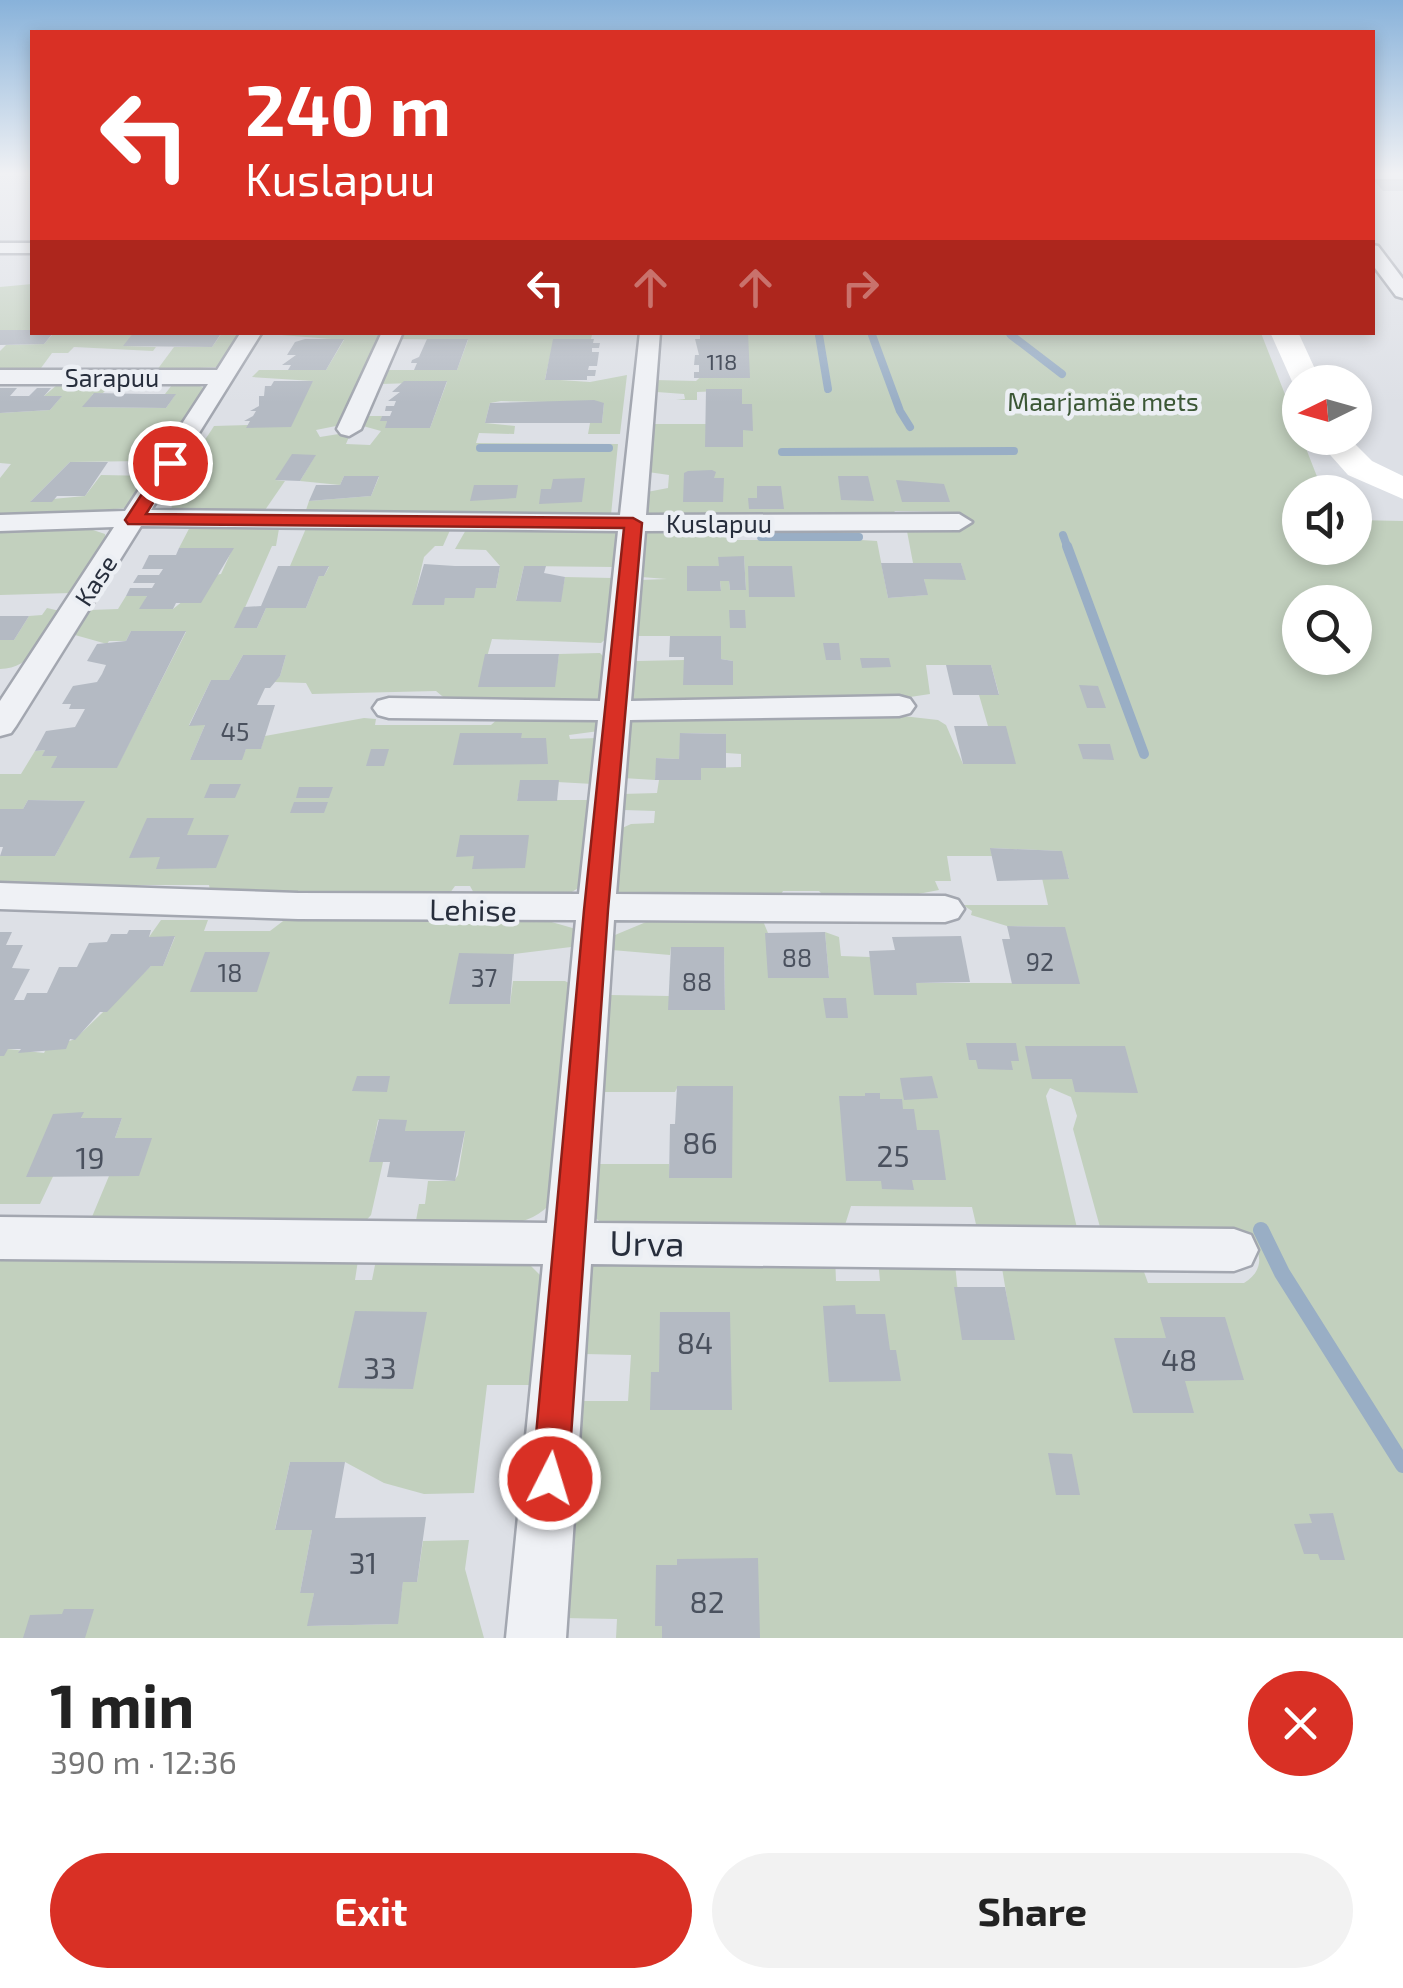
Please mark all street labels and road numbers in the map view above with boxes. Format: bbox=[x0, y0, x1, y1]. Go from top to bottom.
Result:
street label: Sarapuu bbox=[65, 362, 159, 392]
street label: Kuslapuu bbox=[666, 508, 772, 538]
street label: Kase bbox=[68, 549, 122, 611]
street label: Lehise bbox=[429, 890, 517, 928]
street label: Urva bbox=[609, 1220, 685, 1264]

